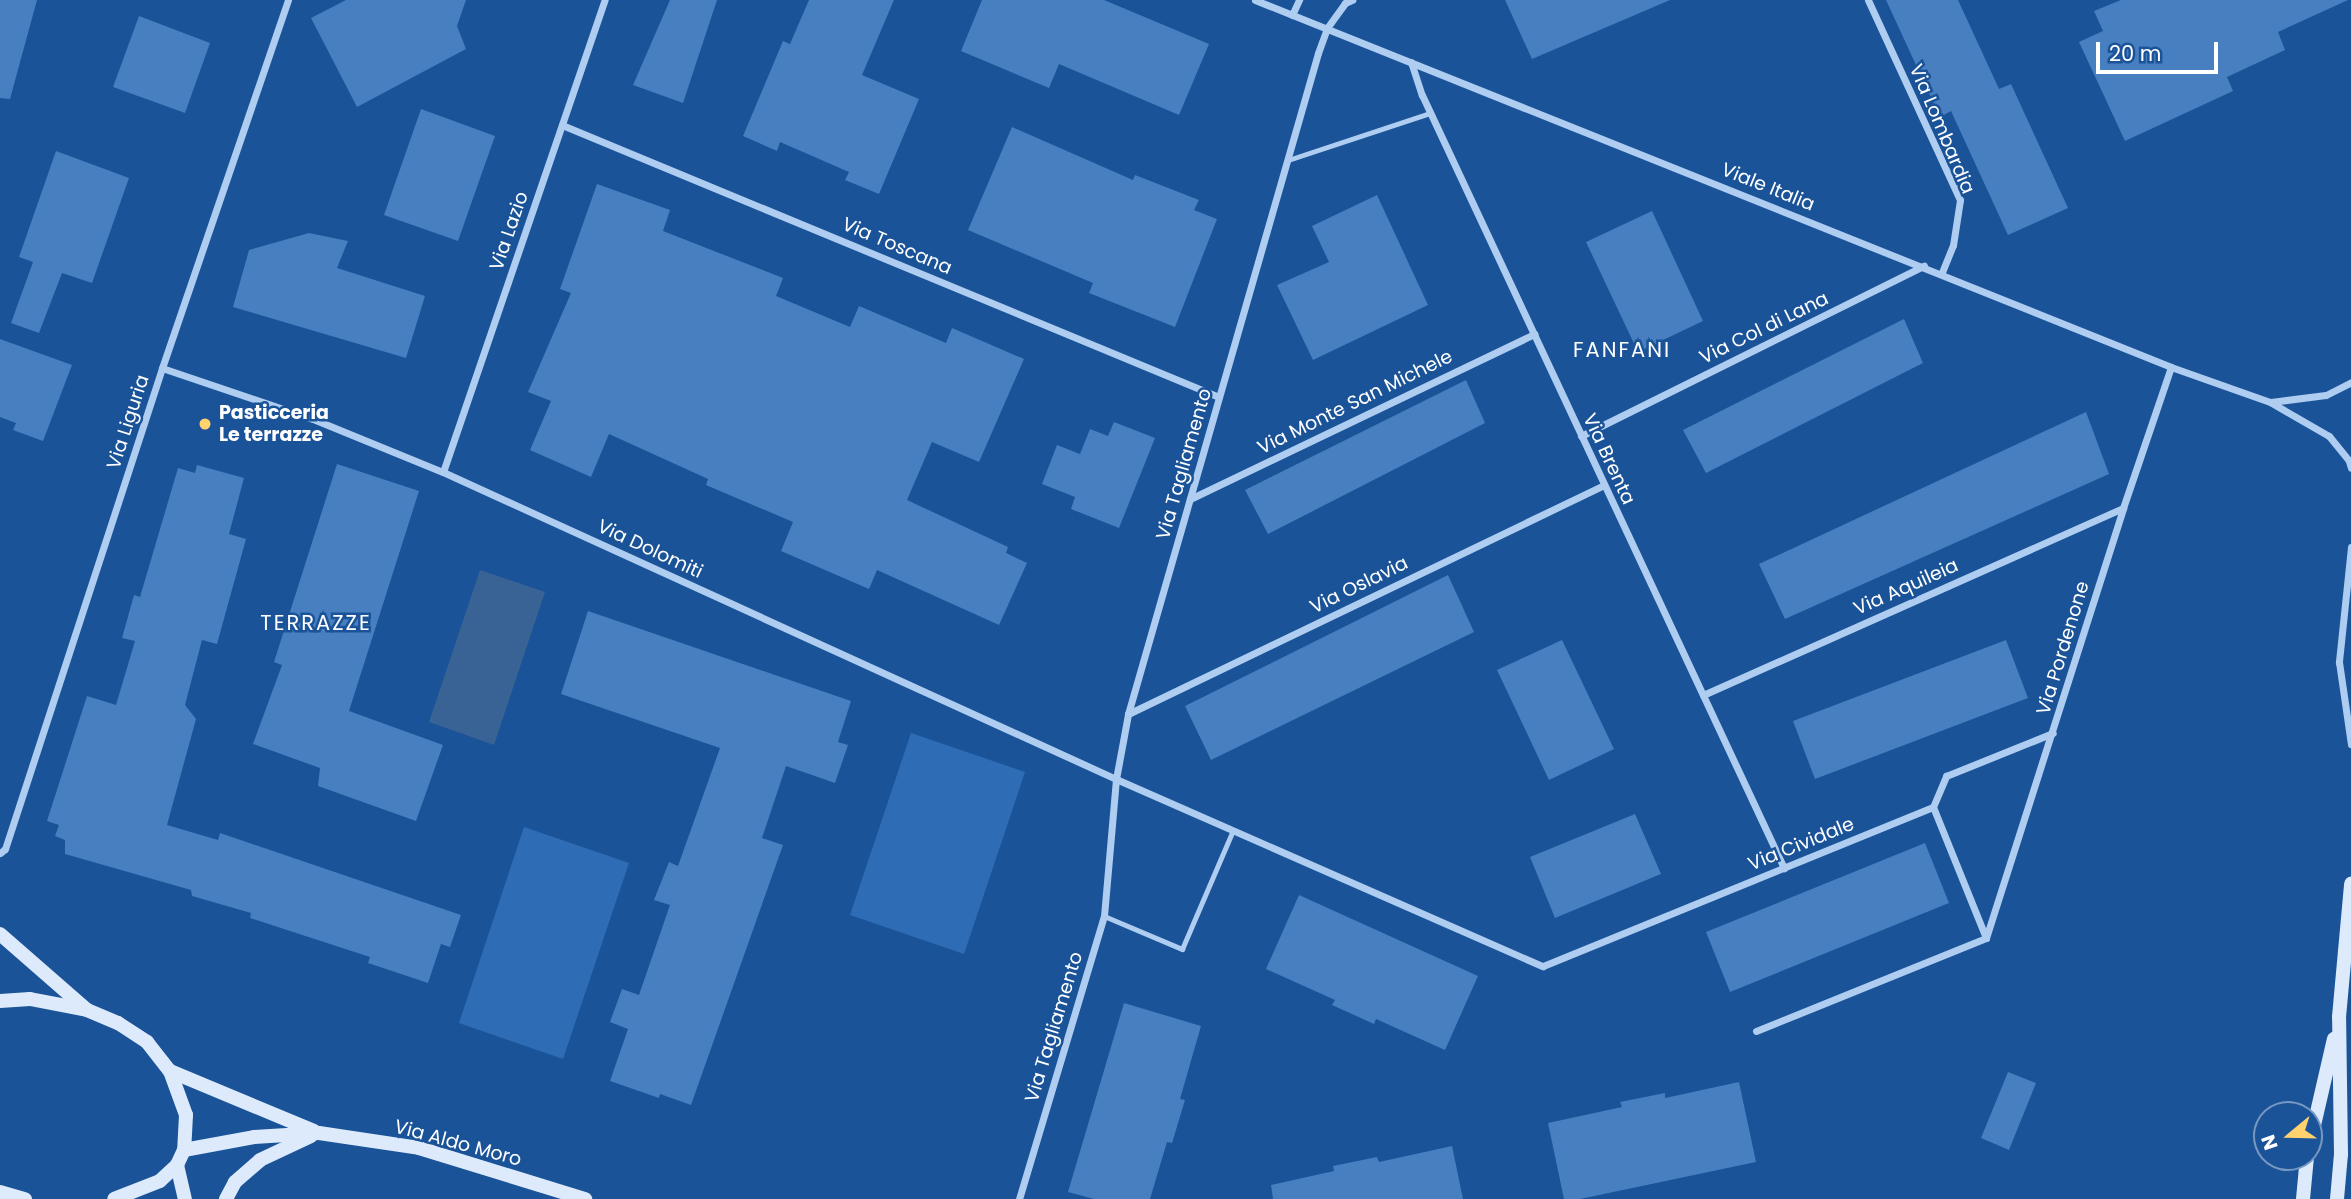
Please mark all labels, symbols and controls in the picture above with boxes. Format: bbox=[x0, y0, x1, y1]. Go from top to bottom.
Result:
scale bar bbox=[2099, 28, 2222, 72]
text: 20 m bbox=[2109, 39, 2162, 68]
street label: Via Lombardia bbox=[1904, 61, 1980, 197]
street label: Viale Italia bbox=[1718, 158, 1818, 216]
street label: Via Lazio bbox=[485, 189, 533, 273]
street label: Via Toscana bbox=[839, 213, 955, 279]
street label: Via Col di Lana bbox=[1696, 287, 1832, 369]
district label: FANFANI bbox=[1574, 337, 1670, 363]
street label: Via Monte San Michele bbox=[1254, 345, 1456, 459]
street label: Via Liguria bbox=[102, 372, 154, 472]
street label: Via Tagliamento bbox=[1152, 386, 1216, 542]
place label: Pasticceria Le terrazze bbox=[219, 402, 329, 446]
street label: Via Brenta bbox=[1578, 410, 1640, 508]
marker: Pasticceria Le terrazze bbox=[197, 416, 213, 432]
street label: Via Dolomiti bbox=[594, 515, 706, 583]
street label: Via Oslavia bbox=[1306, 552, 1412, 618]
street label: Via Aquileia bbox=[1850, 554, 1962, 620]
street label: Via Pordenone bbox=[2032, 578, 2094, 718]
district label: TERRAZZE bbox=[261, 610, 371, 636]
street label: Via Cividale bbox=[1745, 812, 1857, 876]
street label: Via Tagliamento bbox=[1020, 949, 1088, 1105]
north arrow bbox=[2253, 1101, 2323, 1171]
street label: Via Aldo Moro bbox=[392, 1115, 524, 1171]
text: N bbox=[2254, 1131, 2285, 1154]

